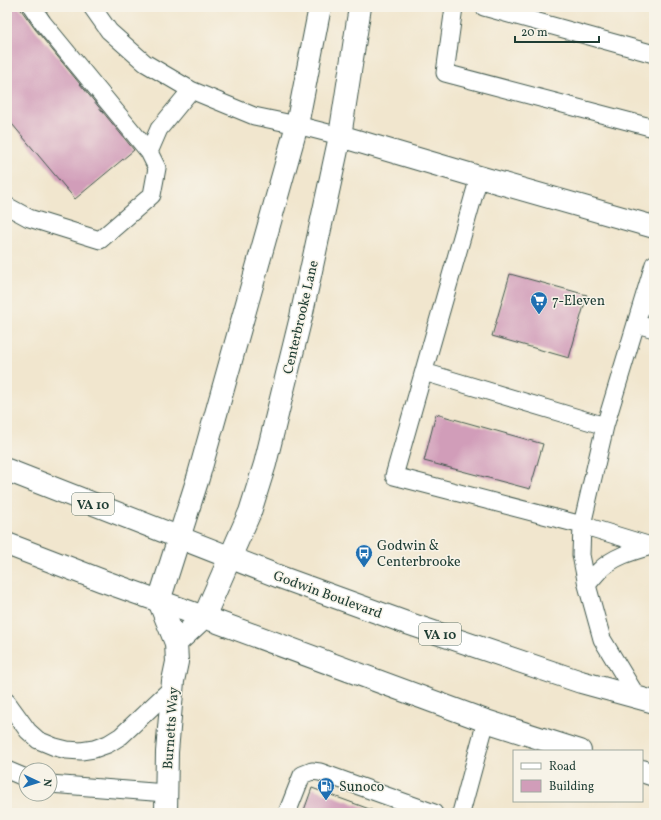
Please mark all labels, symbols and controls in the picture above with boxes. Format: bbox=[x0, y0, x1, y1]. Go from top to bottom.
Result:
scale bar bbox=[515, 18, 599, 44]
text: 20 m bbox=[521, 25, 548, 41]
street label: Centerbrooke Lane bbox=[279, 258, 324, 376]
supermarket icon: 7-Eleven bbox=[529, 290, 549, 315]
place label: 7-Eleven bbox=[552, 292, 605, 311]
road number: VA 10 bbox=[72, 493, 114, 515]
place label: Godwin & Centerbrooke bbox=[377, 537, 461, 572]
bus stop icon: Godwin & Centerbrooke bbox=[354, 543, 374, 568]
street label: Godwin Boulevard bbox=[270, 567, 385, 624]
road number: VA 10 bbox=[419, 623, 461, 645]
street label: Burnetts Way bbox=[159, 686, 184, 770]
legend bbox=[513, 750, 643, 802]
text: Road bbox=[549, 759, 576, 775]
north arrow bbox=[18, 762, 58, 802]
fuel station icon: Sunoco bbox=[316, 776, 336, 801]
text: N bbox=[39, 778, 54, 787]
place label: Sunoco bbox=[339, 778, 384, 797]
text: Building bbox=[549, 779, 594, 795]

